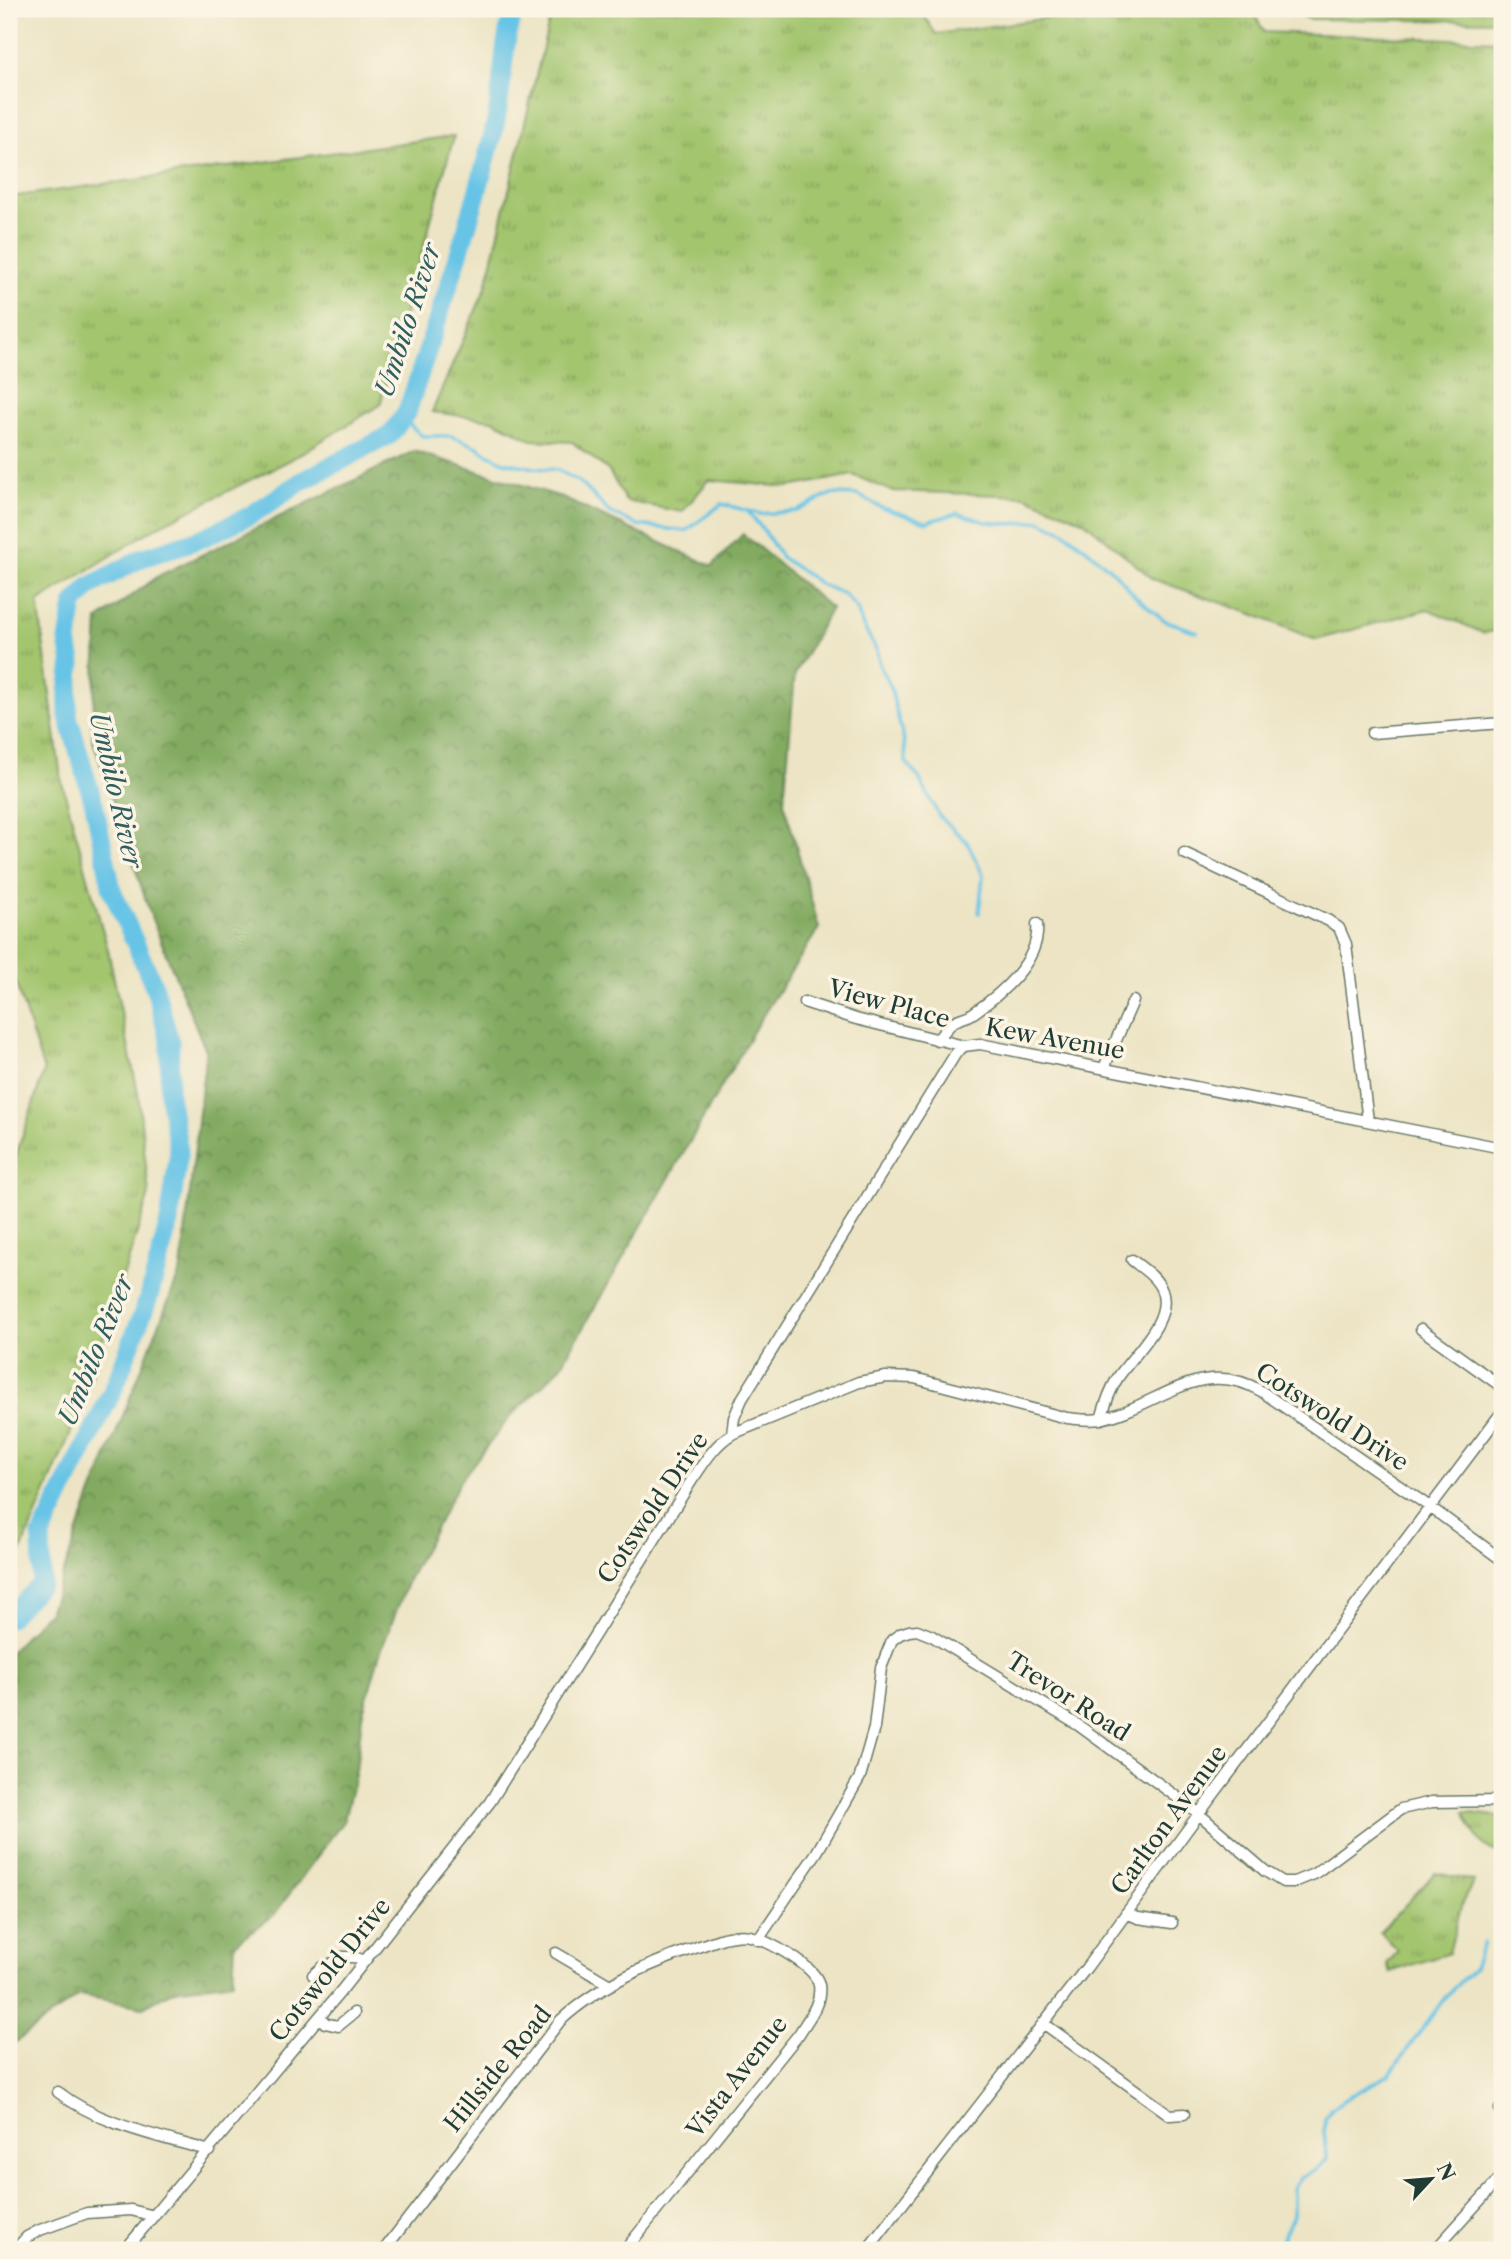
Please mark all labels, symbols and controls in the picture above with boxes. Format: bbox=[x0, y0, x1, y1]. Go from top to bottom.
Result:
water label: Umbilo River bbox=[368, 237, 449, 401]
water label: Umbilo River bbox=[82, 708, 150, 874]
street label: View Place bbox=[824, 973, 953, 1034]
street label: Kew Avenue bbox=[983, 1012, 1127, 1065]
water label: Umbilo River bbox=[51, 1268, 142, 1430]
street label: Cotswold Drive bbox=[1250, 1356, 1414, 1477]
street label: Cotswold Drive bbox=[591, 1426, 714, 1589]
street label: Trevor Road bbox=[1001, 1646, 1136, 1748]
street label: Carlton Avenue bbox=[1105, 1739, 1232, 1900]
street label: Cotswold Drive bbox=[263, 1892, 396, 2047]
street label: Hillside Road bbox=[438, 2000, 557, 2138]
street label: Vista Avenue bbox=[679, 2010, 793, 2144]
north arrow bbox=[1396, 2144, 1466, 2214]
text: N bbox=[1432, 2159, 1460, 2184]

